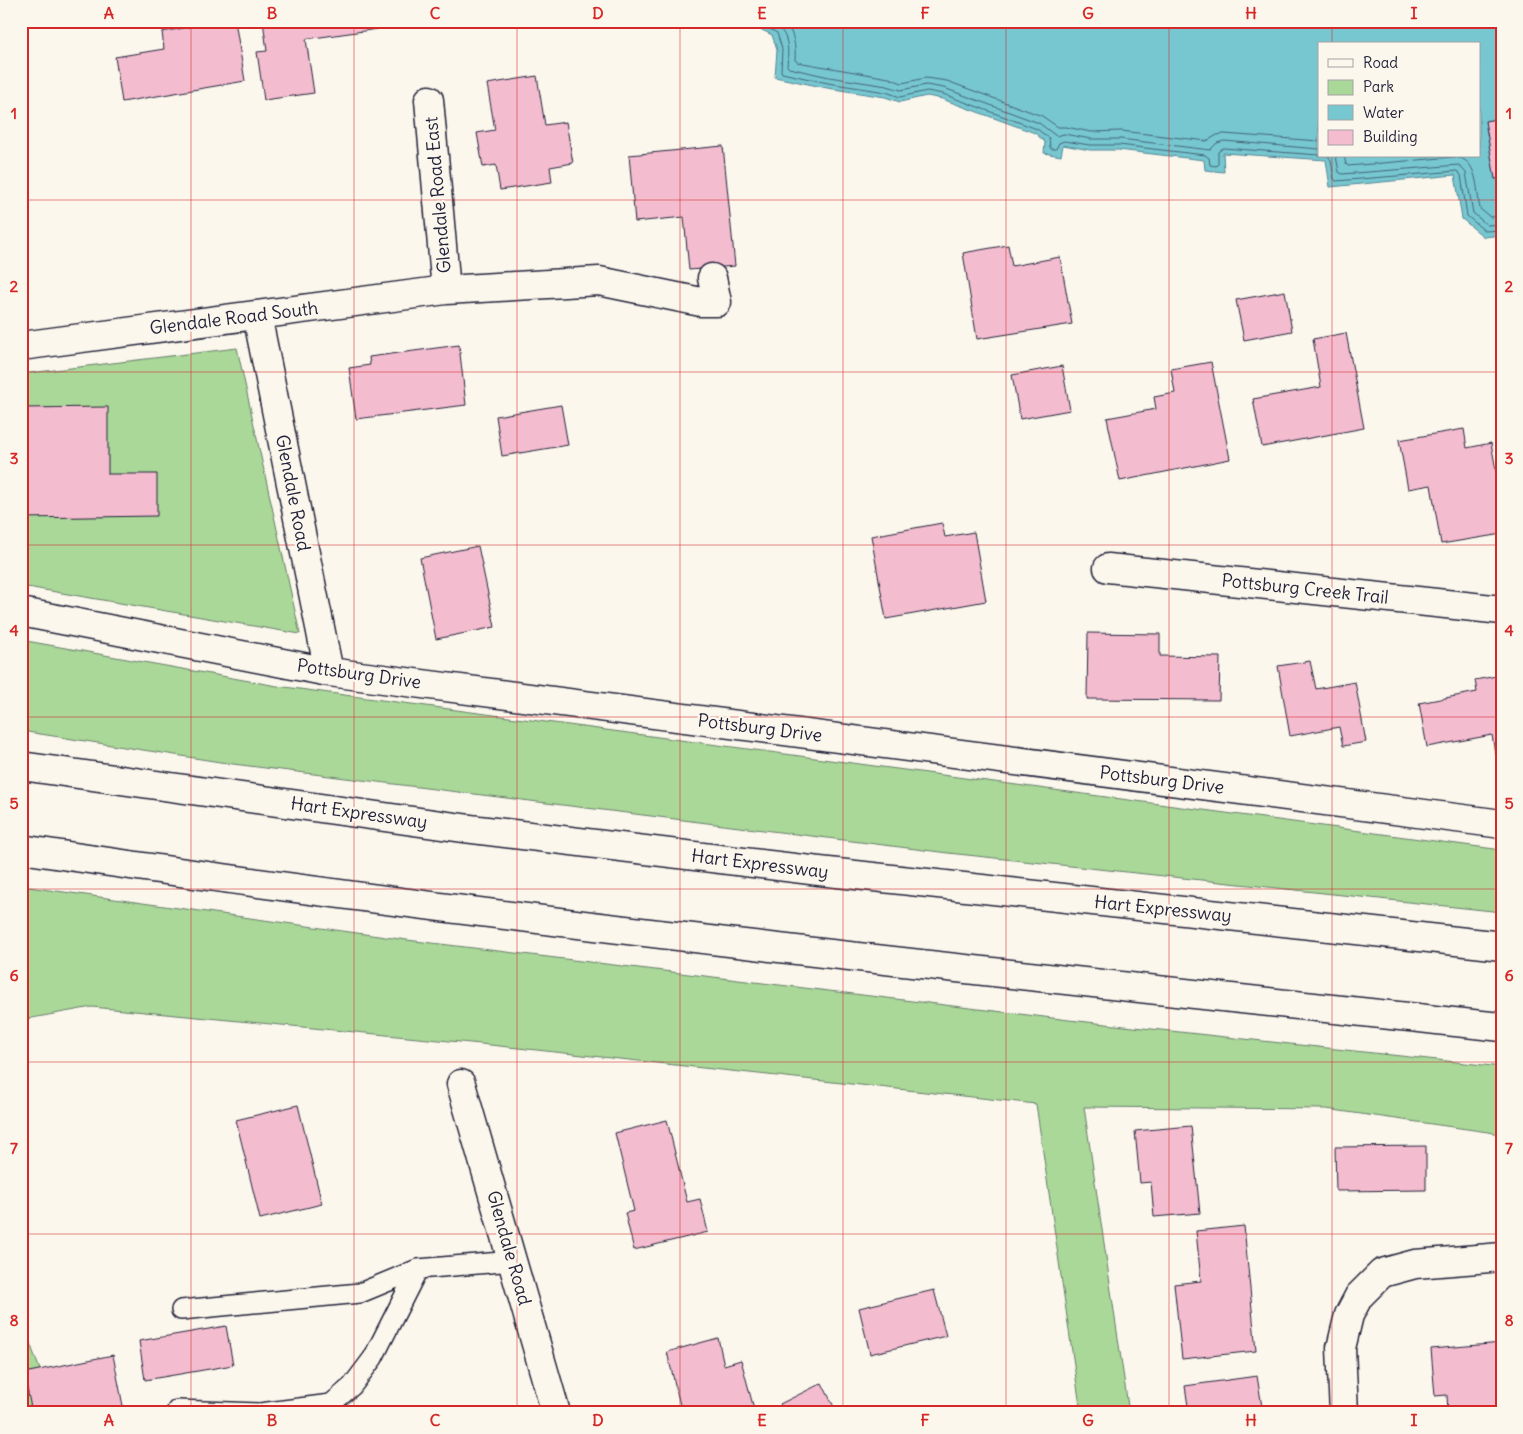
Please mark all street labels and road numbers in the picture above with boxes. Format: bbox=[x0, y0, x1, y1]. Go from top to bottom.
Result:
street label: Glendale Road East bbox=[419, 116, 456, 274]
street label: Glendale Road South bbox=[148, 296, 320, 339]
street label: Glendale Road bbox=[271, 433, 316, 554]
street label: Pottsburg Creek Trail bbox=[1220, 568, 1390, 609]
street label: Pottsburg Drive bbox=[295, 653, 423, 694]
street label: Pottsburg Drive bbox=[697, 708, 824, 747]
street label: Pottsburg Drive bbox=[1099, 760, 1226, 799]
street label: Hart Expressway bbox=[289, 792, 429, 833]
street label: Hart Expressway bbox=[690, 844, 830, 883]
street label: Hart Expressway bbox=[1093, 890, 1233, 927]
street label: Glendale Road bbox=[482, 1188, 537, 1308]

